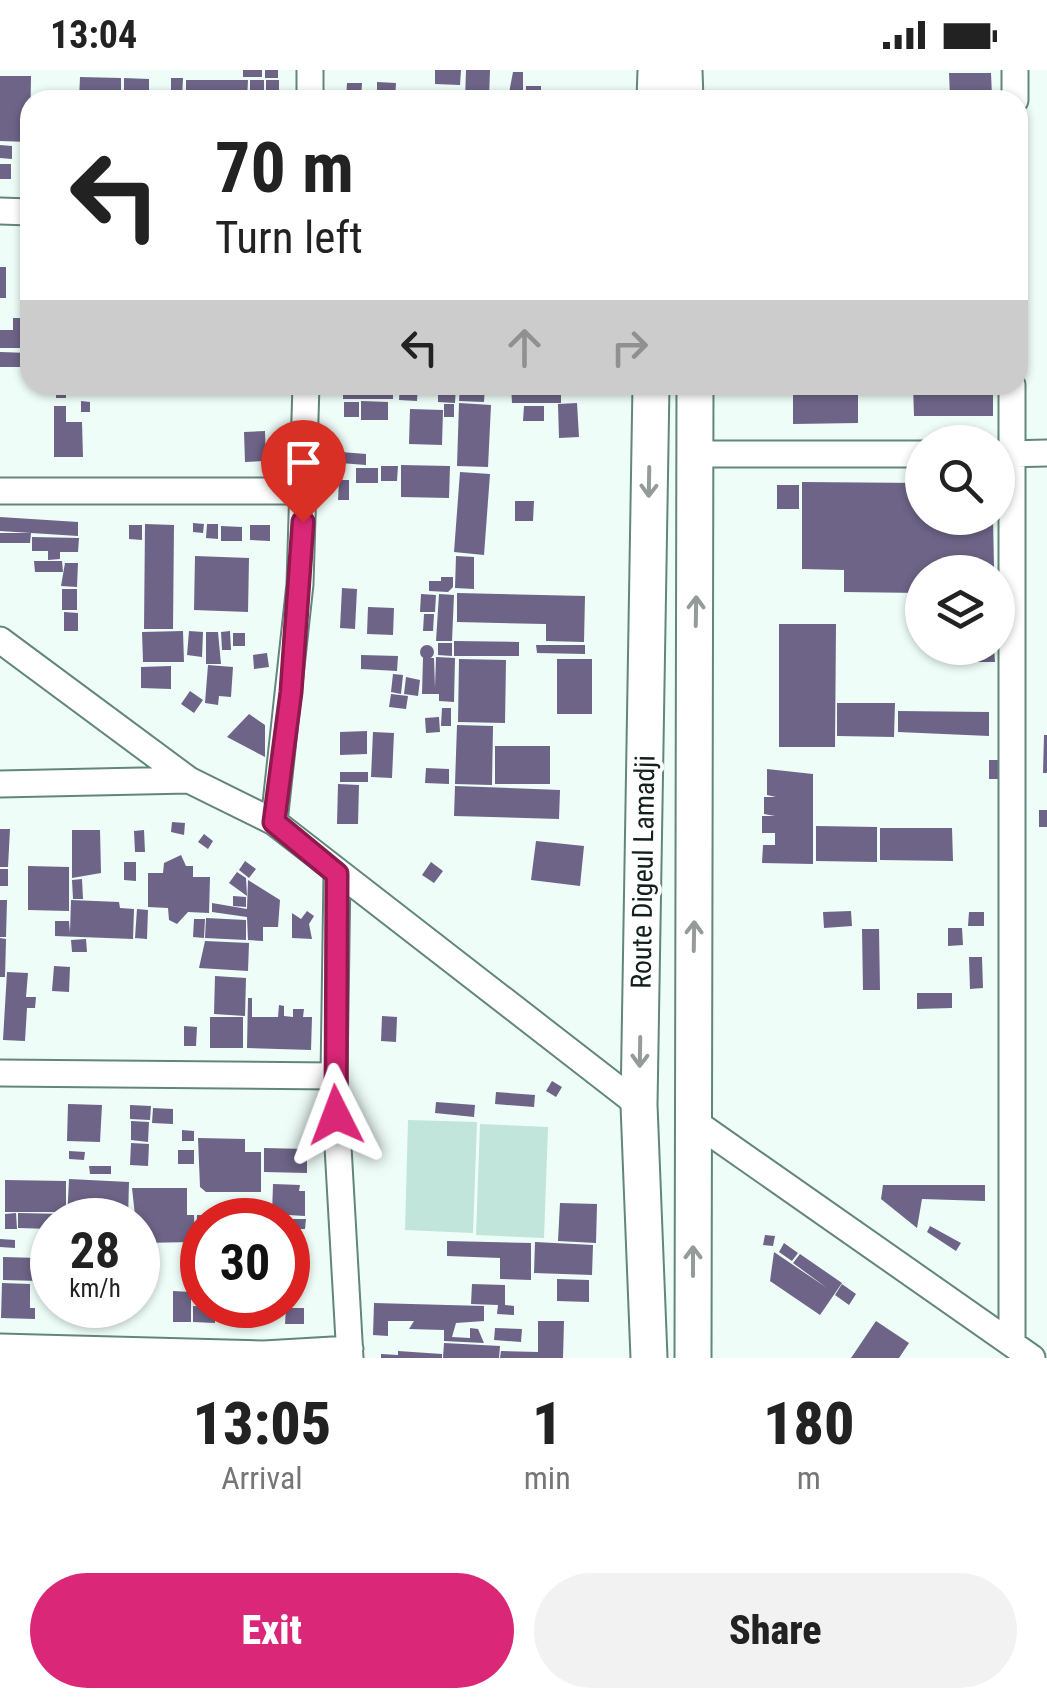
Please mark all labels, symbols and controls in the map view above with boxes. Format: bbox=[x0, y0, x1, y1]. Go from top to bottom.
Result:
text: 13:04 bbox=[50, 13, 137, 57]
text: 70 m bbox=[215, 127, 354, 209]
icon: left bbox=[50, 130, 180, 260]
text: Turn left bbox=[215, 211, 363, 264]
icon: left bbox=[392, 320, 447, 375]
icon: ahead bbox=[497, 320, 552, 375]
icon: right bbox=[602, 320, 657, 375]
pin bbox=[261, 420, 346, 523]
map controls bbox=[905, 425, 1015, 665]
button: search bbox=[905, 425, 1015, 535]
icon: arrive bbox=[276, 435, 331, 490]
one-way arrow bbox=[640, 466, 659, 498]
button: layers bbox=[905, 555, 1015, 665]
one-way arrow bbox=[687, 595, 706, 627]
street label: Route Digeul Lamadji bbox=[624, 755, 662, 989]
one-way arrow bbox=[684, 920, 703, 952]
one-way arrow bbox=[630, 1036, 650, 1068]
position arrow bbox=[284, 1063, 388, 1167]
speed limit sign: 30 bbox=[180, 1198, 310, 1328]
text: 28 bbox=[70, 1222, 120, 1280]
one-way arrow bbox=[684, 1245, 702, 1278]
text: km/h bbox=[69, 1274, 121, 1303]
text: 13:05 bbox=[192, 1388, 331, 1459]
text: 1 bbox=[532, 1388, 562, 1459]
text: 180 bbox=[763, 1388, 855, 1459]
text: Arrival bbox=[221, 1459, 303, 1497]
text: min bbox=[524, 1459, 571, 1497]
text: m bbox=[797, 1459, 821, 1497]
button: Exit bbox=[30, 1573, 514, 1688]
button: Share bbox=[534, 1573, 1017, 1688]

